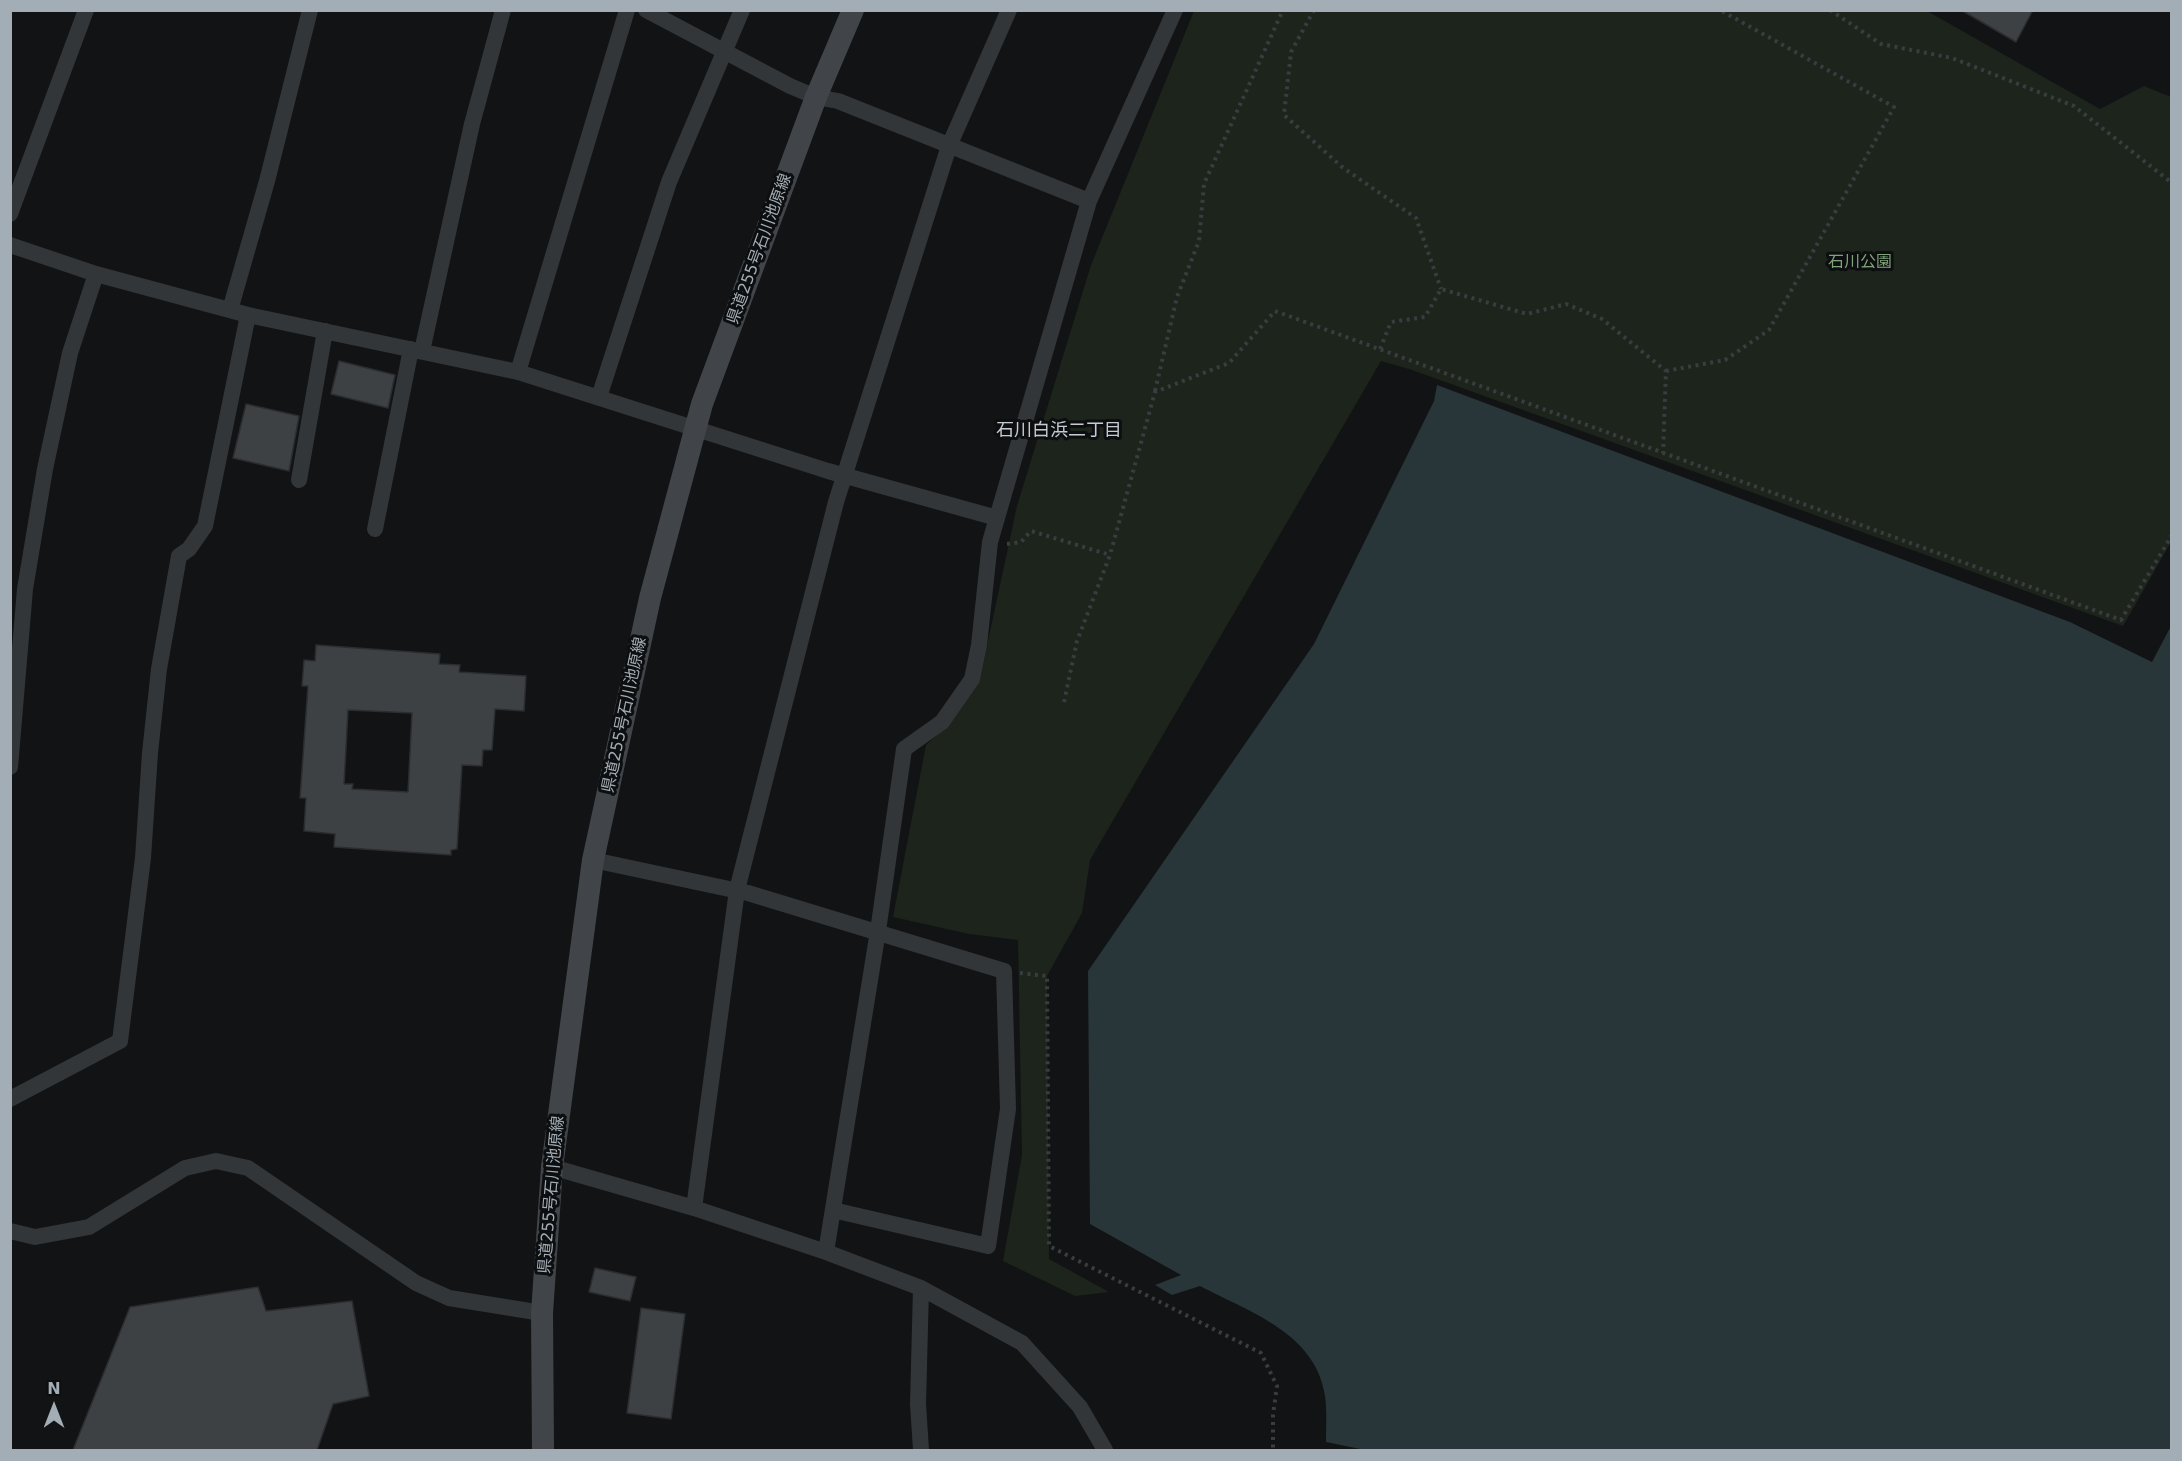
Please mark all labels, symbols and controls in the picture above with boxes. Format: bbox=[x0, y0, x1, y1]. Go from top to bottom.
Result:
street label: 県道255号石川池原線 bbox=[724, 171, 796, 327]
park label: 石川公園 bbox=[1828, 253, 1892, 273]
district label: 石川白浜二丁目 bbox=[996, 420, 1122, 442]
street label: 県道255号石川池原線 bbox=[599, 635, 651, 795]
street label: 県道255号石川池原線 bbox=[536, 1115, 568, 1275]
north arrow bbox=[24, 1377, 84, 1437]
text: N bbox=[47, 1379, 61, 1398]

